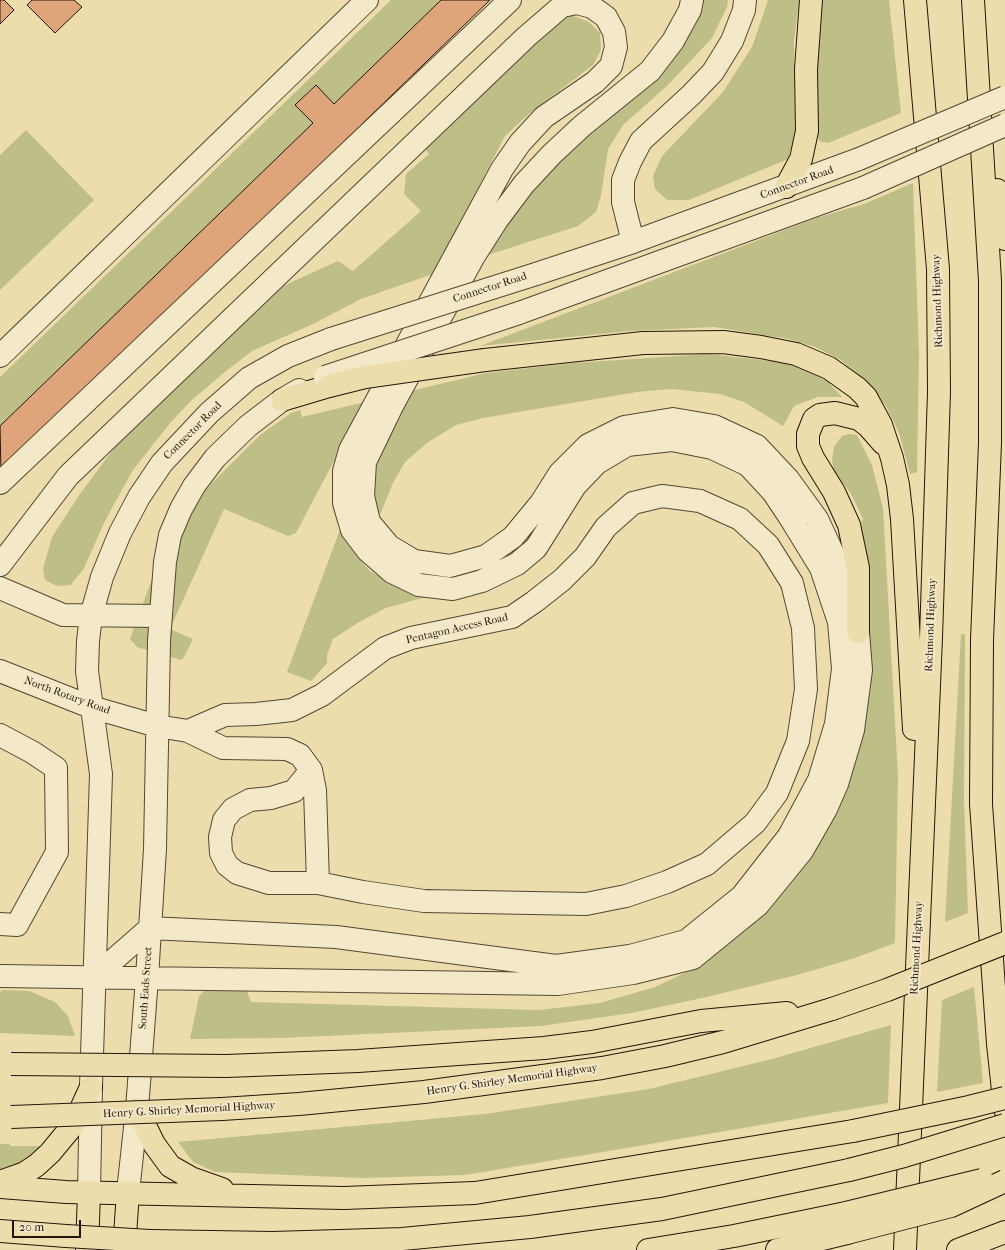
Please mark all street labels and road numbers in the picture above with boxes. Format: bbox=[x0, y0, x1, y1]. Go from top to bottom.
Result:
street label: Connector Road bbox=[759, 164, 835, 202]
street label: Richmond Highway bbox=[930, 254, 946, 348]
street label: Connector Road bbox=[451, 270, 529, 306]
street label: Connector Road bbox=[161, 399, 225, 463]
street label: Richmond Highway bbox=[923, 578, 939, 672]
street label: Pentagon Access Road bbox=[405, 611, 509, 647]
street label: North Rotary Road bbox=[22, 674, 112, 718]
street label: Richmond Highway bbox=[908, 901, 926, 995]
street label: South Eads Street bbox=[137, 946, 155, 1030]
street label: Henry G. Shirley Memorial Highway bbox=[426, 1061, 598, 1099]
street label: Henry G. Shirley Memorial Highway bbox=[102, 1099, 276, 1121]

